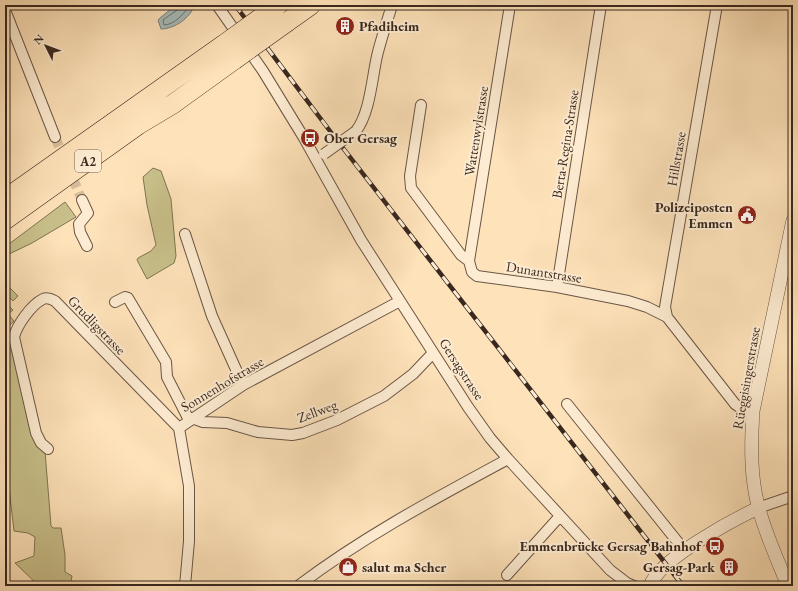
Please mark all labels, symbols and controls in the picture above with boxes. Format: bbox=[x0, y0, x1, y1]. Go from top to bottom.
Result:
building icon: Pfadiheim bbox=[334, 15, 356, 37]
place label: Pfadiheim bbox=[359, 17, 420, 35]
north arrow bbox=[26, 26, 66, 66]
text: N bbox=[30, 31, 47, 47]
street label: Wattenwylstrasse bbox=[460, 84, 492, 177]
street label: Berta-Regina-Strasse bbox=[548, 88, 583, 200]
bus stop icon: Ober Gersag bbox=[299, 127, 321, 149]
place label: Ober Gersag bbox=[324, 129, 398, 147]
street label: Hillstrasse bbox=[662, 130, 690, 188]
road number: A2 bbox=[75, 150, 101, 172]
place label: Polizeiposten Emmen bbox=[655, 198, 733, 232]
public building icon: Polizeiposten Emmen bbox=[736, 204, 758, 226]
street label: Dunantstrasse bbox=[505, 257, 584, 287]
street label: Grudligstrasse bbox=[64, 291, 130, 359]
street label: Rüeggisingerstrasse bbox=[728, 325, 764, 431]
street label: Gersagstrasse bbox=[435, 335, 489, 404]
street label: Sonnenhofstrasse bbox=[177, 352, 267, 416]
street label: Zellweg bbox=[294, 395, 340, 427]
bus stop icon: Emmenbrücke Gersag Bahnhof bbox=[704, 535, 726, 557]
place label: Emmenbrücke Gersag Bahnhof bbox=[520, 537, 703, 555]
shop icon: salut ma Scher bbox=[337, 556, 359, 578]
building icon: Gersag-Park bbox=[718, 556, 740, 578]
place label: salut ma Scher bbox=[362, 558, 446, 576]
place label: Gersag-Park bbox=[643, 558, 715, 576]

